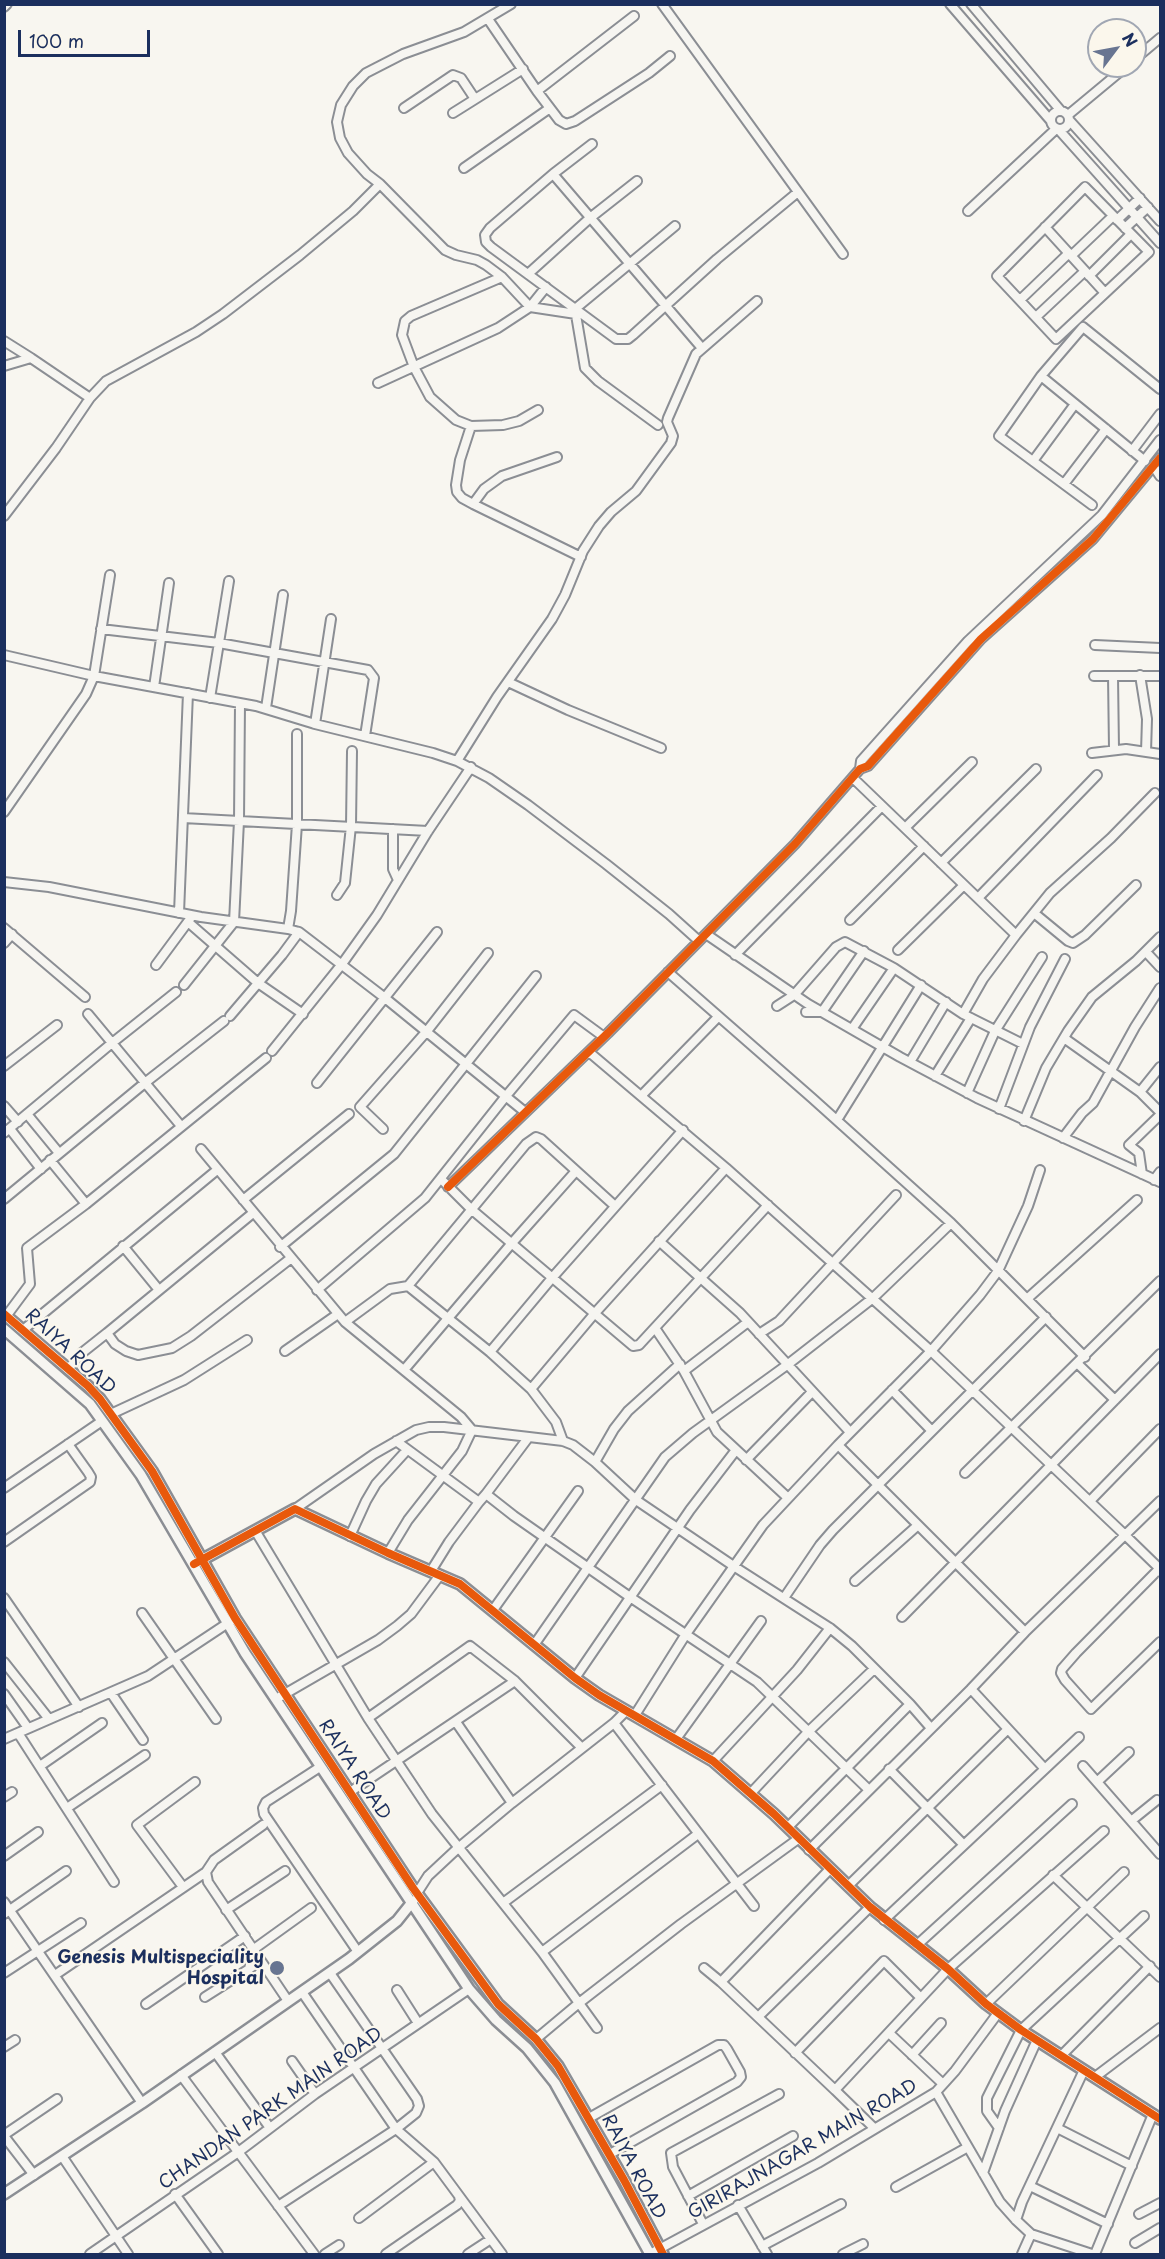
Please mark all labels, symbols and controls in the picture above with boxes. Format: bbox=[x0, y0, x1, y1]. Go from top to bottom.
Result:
scale bar bbox=[21, 18, 153, 56]
north arrow bbox=[1087, 18, 1147, 78]
text: 100 m bbox=[29, 27, 84, 54]
text: N bbox=[1117, 28, 1144, 51]
street label: RAIYA ROAD bbox=[20, 1305, 120, 1399]
street label: RAIYA ROAD bbox=[313, 1716, 395, 1824]
place label: Genesis Multispeciality Hospital bbox=[57, 1947, 264, 1990]
marker: Genesis Multispeciality Hospital bbox=[268, 1959, 286, 1977]
street label: CHANDAN PARK MAIN ROAD bbox=[155, 2023, 387, 2195]
street label: GIRIRAJNAGAR MAIN ROAD bbox=[684, 2075, 922, 2225]
street label: RAIYA ROAD bbox=[596, 2111, 670, 2223]

